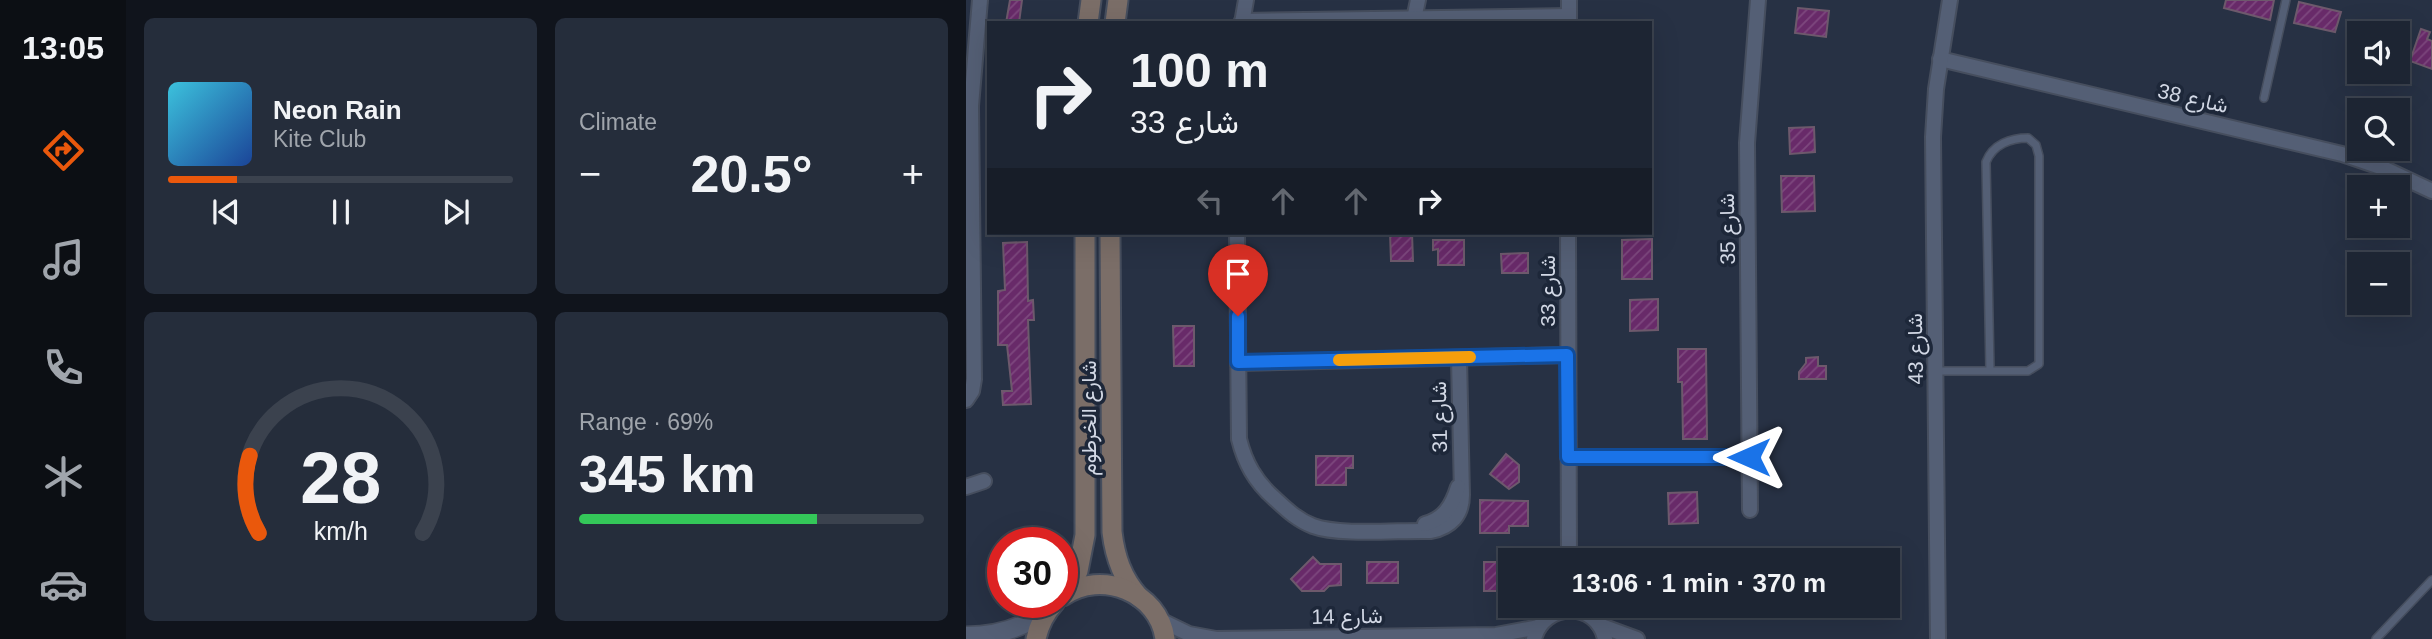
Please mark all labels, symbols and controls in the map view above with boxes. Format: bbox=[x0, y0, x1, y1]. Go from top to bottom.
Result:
map controls bbox=[2347, 21, 2410, 315]
button: sound bbox=[2347, 21, 2410, 84]
text: 13:05 bbox=[22, 30, 104, 66]
text: 100 m bbox=[1130, 43, 1269, 97]
icon: right bbox=[1015, 49, 1106, 140]
street label: شارع 38 bbox=[2155, 79, 2230, 120]
text: Neon Rain bbox=[273, 95, 402, 125]
button: search bbox=[2347, 98, 2410, 161]
text: شارع 33 bbox=[1130, 104, 1239, 140]
text: Climate bbox=[579, 109, 657, 135]
icon: directions bbox=[39, 126, 88, 175]
text: Kite Club bbox=[273, 126, 366, 152]
text: 20.5° bbox=[690, 145, 813, 203]
text: − bbox=[579, 153, 601, 195]
text: + bbox=[902, 153, 924, 195]
button: + bbox=[2347, 175, 2410, 238]
icon: left bbox=[1191, 182, 1229, 220]
icon: ahead bbox=[1264, 182, 1302, 220]
icon: ahead bbox=[1337, 182, 1375, 220]
icon: right bbox=[1410, 182, 1448, 220]
icon: previous bbox=[207, 193, 245, 231]
icon: pause bbox=[322, 193, 360, 231]
icon: next bbox=[437, 193, 475, 231]
street label: شارع 35 bbox=[1715, 193, 1742, 265]
icon: music bbox=[39, 235, 88, 284]
pin bbox=[1208, 244, 1268, 316]
button: − bbox=[2347, 252, 2410, 315]
icon: arrive bbox=[1219, 255, 1257, 293]
street label: شارع 33 bbox=[1536, 255, 1562, 327]
street label: شارع 43 bbox=[1903, 313, 1930, 385]
icon: phone bbox=[39, 343, 88, 392]
street label: شارع الخرطوم bbox=[1077, 360, 1103, 476]
street label: شارع 31 bbox=[1427, 381, 1454, 453]
text: Range · 69% bbox=[579, 409, 713, 435]
position arrow bbox=[1712, 420, 1786, 494]
text: 28 bbox=[300, 437, 381, 518]
text: 345 km bbox=[579, 445, 755, 503]
icon: climate bbox=[39, 452, 88, 501]
text: km/h bbox=[313, 516, 368, 544]
speed limit sign: 30 bbox=[987, 527, 1078, 618]
icon: car bbox=[39, 560, 88, 609]
text: 13:06 · 1 min · 370 m bbox=[1572, 568, 1826, 598]
street label: شارع 14 bbox=[1311, 604, 1383, 631]

